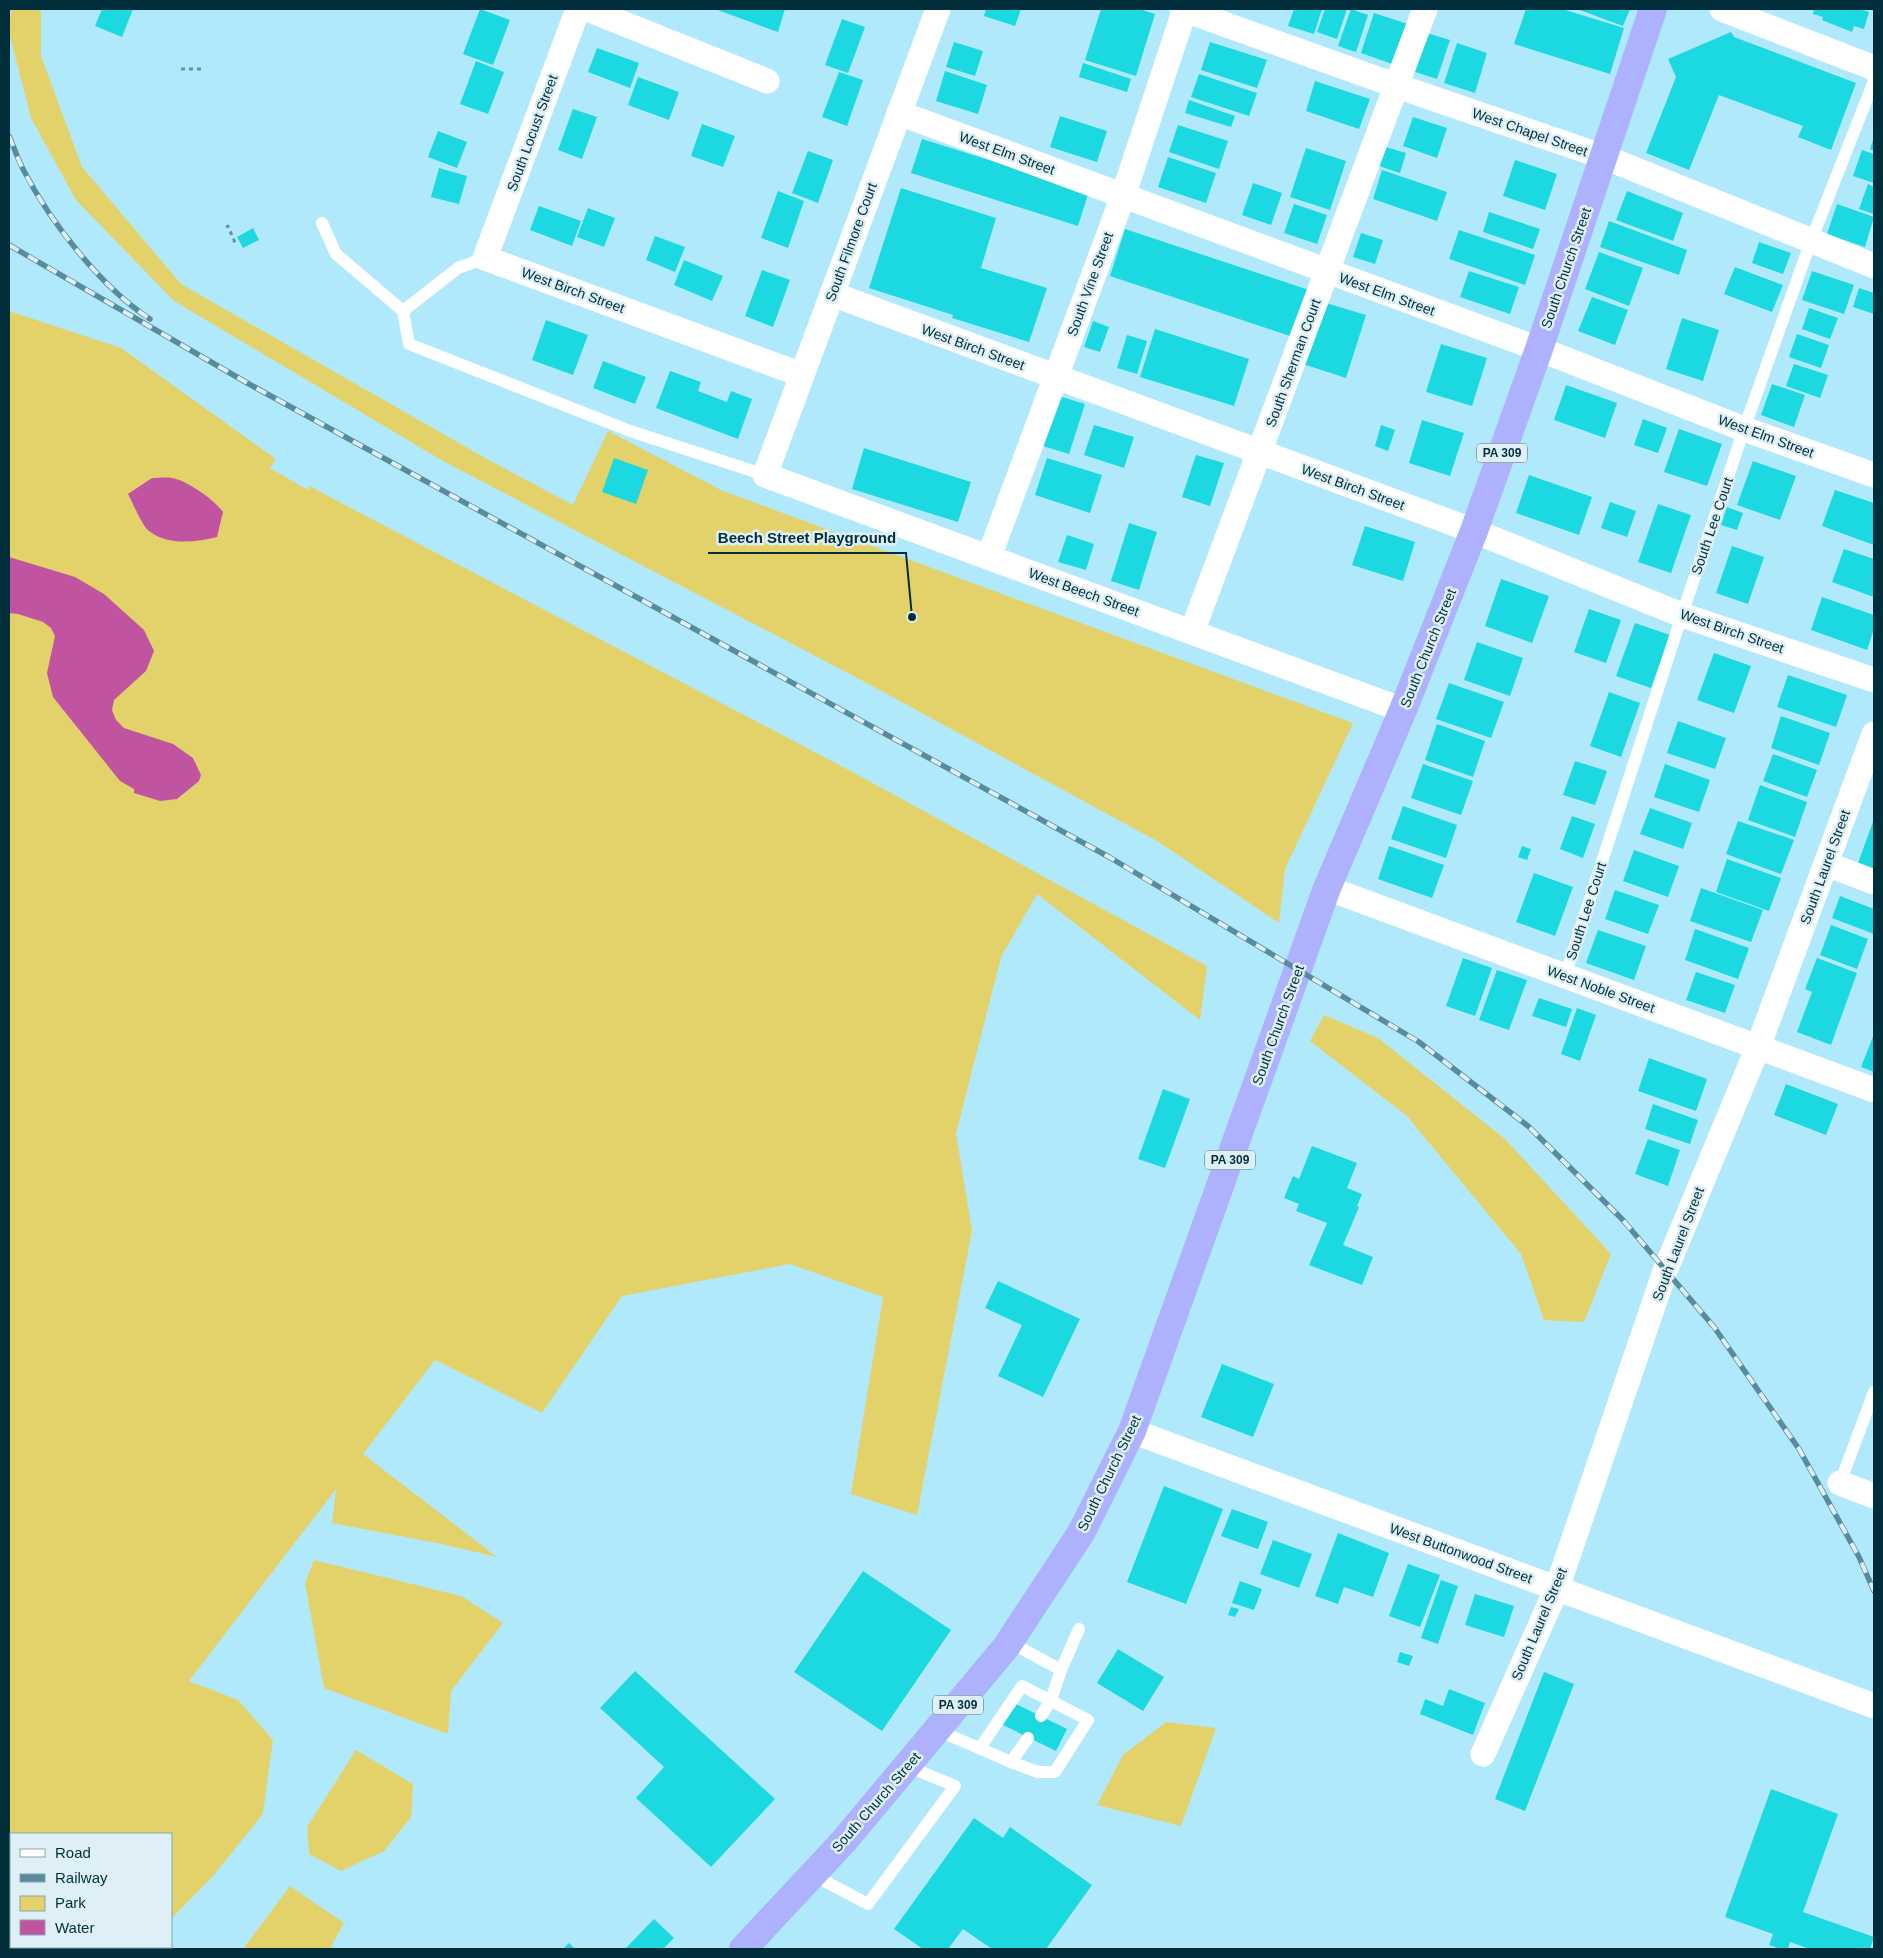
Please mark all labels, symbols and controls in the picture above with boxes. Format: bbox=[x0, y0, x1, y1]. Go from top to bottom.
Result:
street label: South Locust Street bbox=[503, 72, 561, 194]
street label: West Chapel Street bbox=[1470, 105, 1590, 159]
street label: West Elm Street bbox=[957, 128, 1057, 178]
street label: South Filmore Court bbox=[822, 180, 880, 304]
street label: South Church Street bbox=[1538, 205, 1594, 331]
street label: South Vine Street bbox=[1064, 230, 1116, 338]
street label: West Birch Street bbox=[519, 264, 627, 316]
street label: West Elm Street bbox=[1337, 269, 1437, 319]
street label: South Sherman Court bbox=[1262, 297, 1324, 429]
street label: West Birch Street bbox=[919, 321, 1027, 373]
street label: West Elm Street bbox=[1716, 411, 1816, 461]
road number: PA 309 bbox=[1477, 443, 1527, 462]
street label: West Birch Street bbox=[1299, 461, 1407, 513]
street label: South Lee Court bbox=[1688, 475, 1736, 577]
callout: Beech Street Playground bbox=[708, 523, 906, 553]
text: Beech Street Playground bbox=[718, 529, 896, 546]
street label: West Beech Street bbox=[1027, 565, 1142, 619]
street label: South Church Street bbox=[1397, 586, 1459, 710]
street label: West Birch Street bbox=[1678, 606, 1786, 656]
street label: South Laurel Street bbox=[1797, 807, 1853, 926]
street label: South Lee Court bbox=[1563, 860, 1609, 962]
street label: West Noble Street bbox=[1545, 962, 1657, 1016]
street label: South Church Street bbox=[1249, 963, 1307, 1087]
road number: PA 309 bbox=[1205, 1150, 1255, 1170]
street label: South Laurel Street bbox=[1649, 1185, 1707, 1303]
street label: South Church Street bbox=[1074, 1412, 1144, 1534]
street label: West Buttonwood Street bbox=[1387, 1520, 1535, 1586]
street label: South Laurel Street bbox=[1508, 1565, 1570, 1683]
road number: PA 309 bbox=[933, 1696, 983, 1714]
street label: South Church Street bbox=[828, 1749, 924, 1855]
legend bbox=[10, 1833, 172, 1948]
text: Road bbox=[55, 1844, 91, 1861]
text: Railway bbox=[55, 1869, 108, 1886]
text: Park bbox=[55, 1894, 86, 1911]
text: Water bbox=[55, 1919, 94, 1936]

